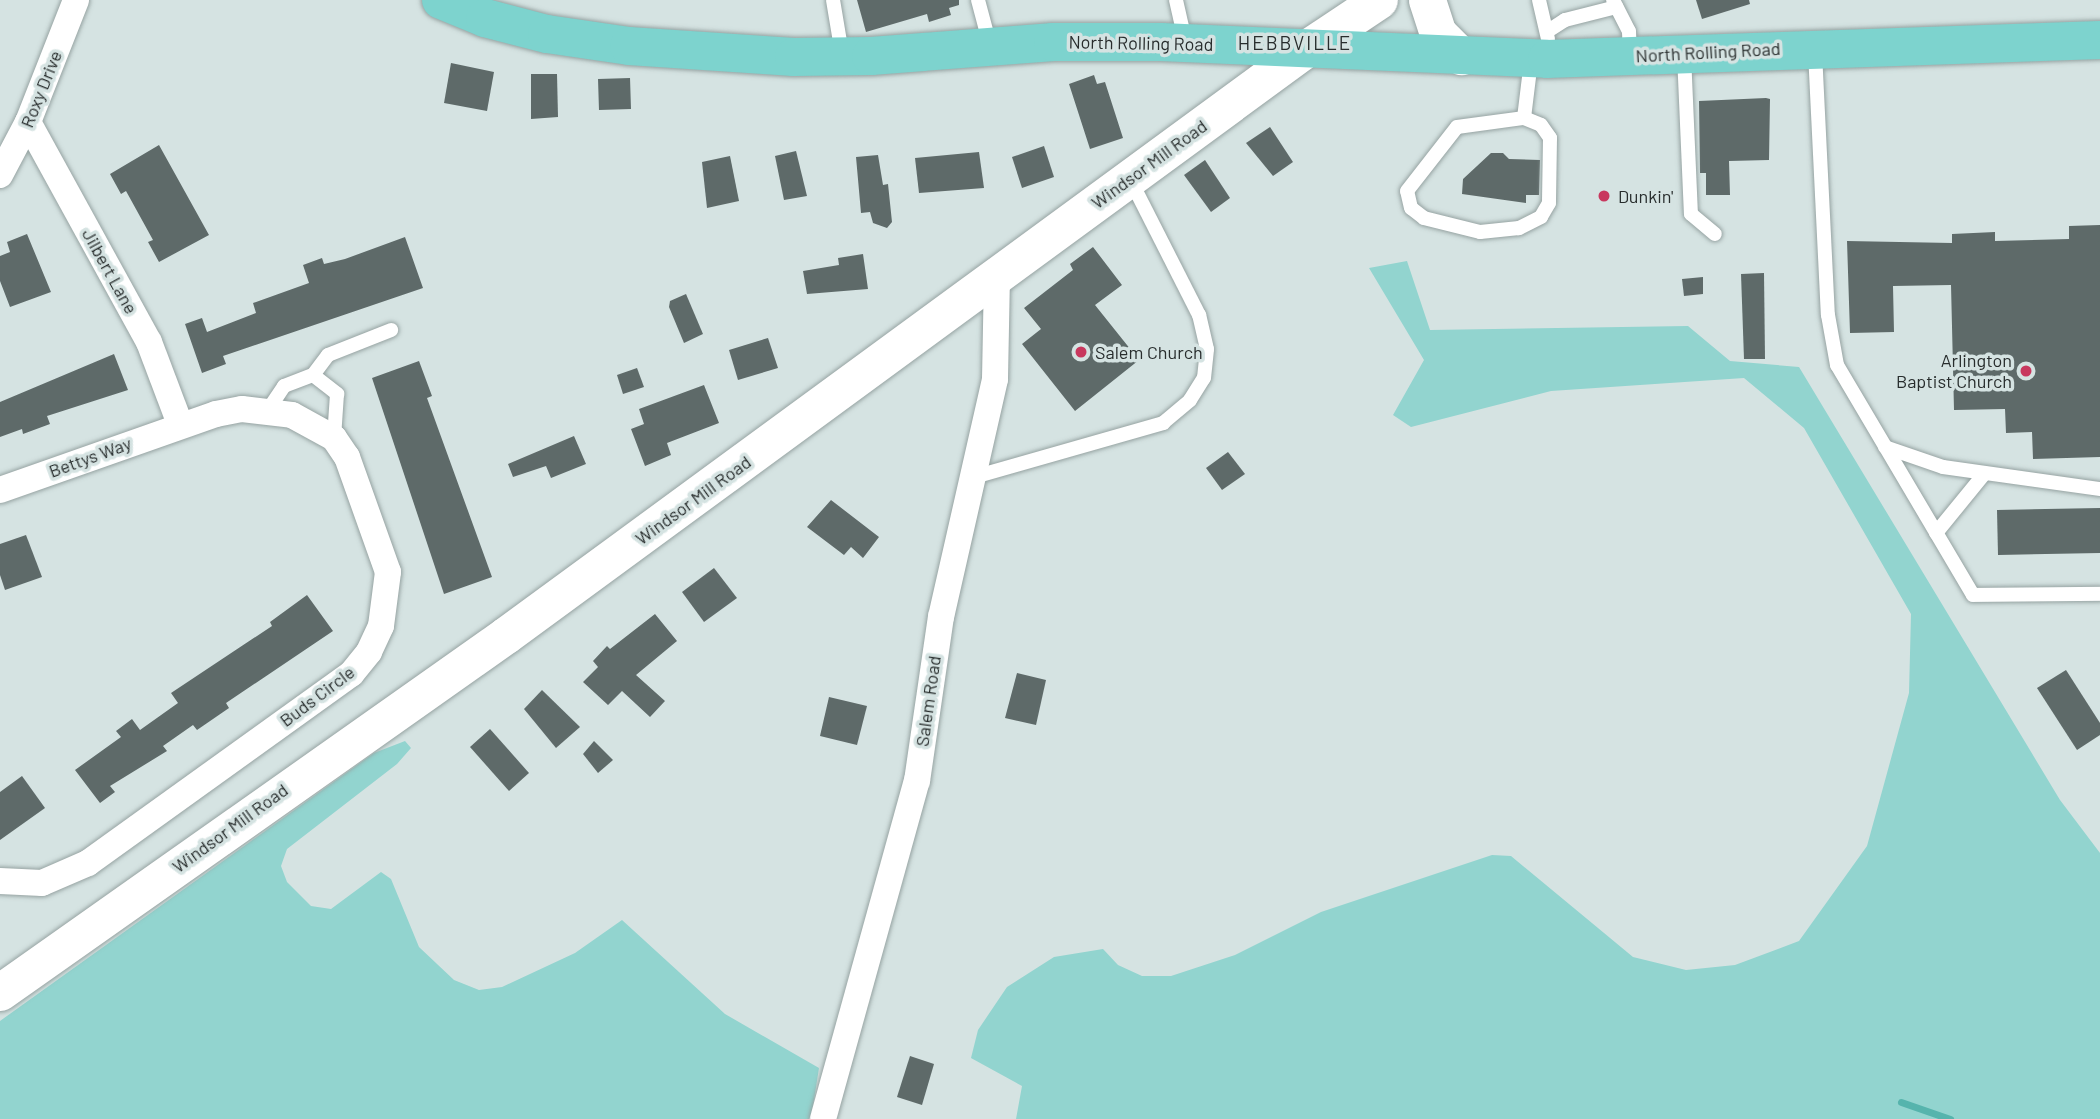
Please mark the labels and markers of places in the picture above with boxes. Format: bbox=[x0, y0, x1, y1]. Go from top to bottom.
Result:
place label: Dunkin' bbox=[1618, 185, 1673, 207]
marker: Dunkin' bbox=[1596, 188, 1612, 204]
place label: Salem Church bbox=[1095, 341, 1203, 363]
marker: Salem Church bbox=[1073, 344, 1089, 360]
place label: Arlington Baptist Church bbox=[1896, 350, 2012, 392]
marker: Arlington Baptist Church bbox=[2018, 363, 2034, 379]

